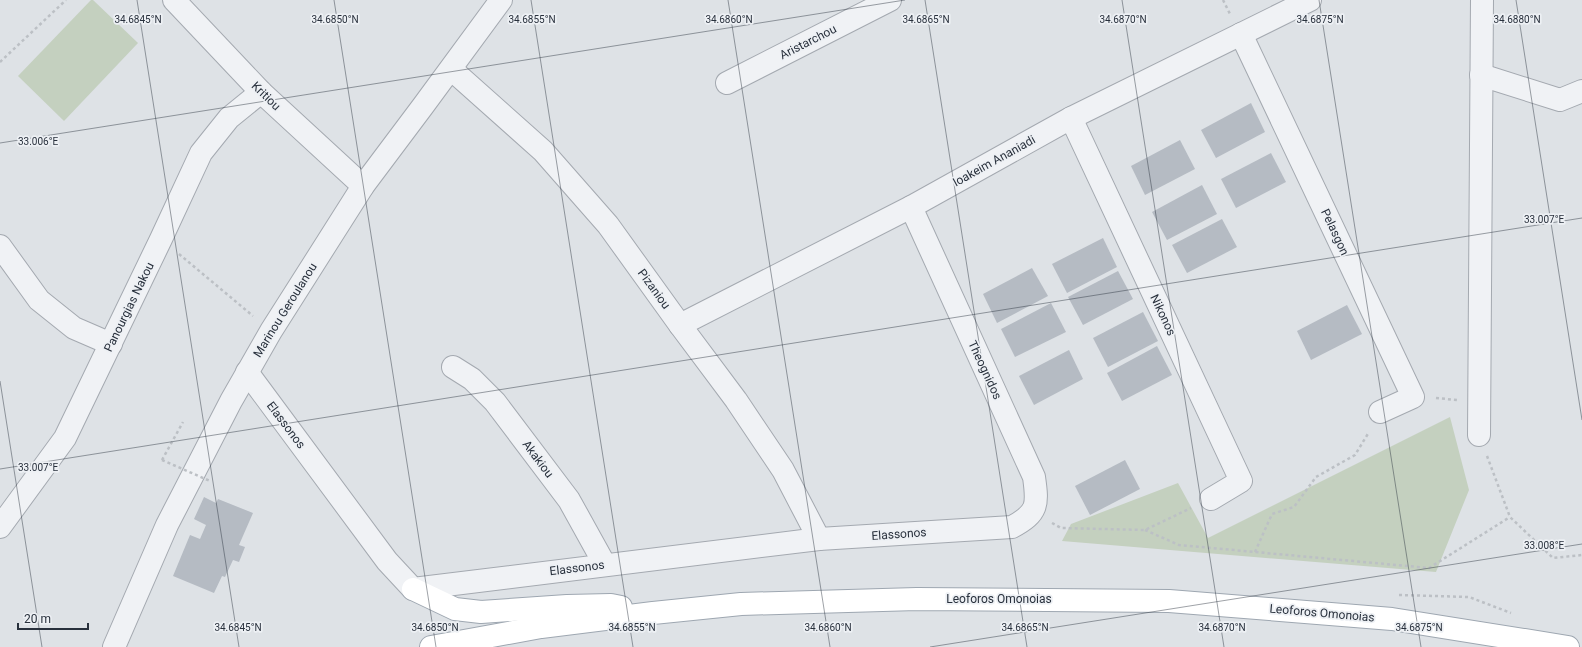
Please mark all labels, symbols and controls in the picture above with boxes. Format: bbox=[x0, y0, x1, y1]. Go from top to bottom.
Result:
text: 34.6845°N bbox=[114, 14, 162, 25]
text: 34.6850°N bbox=[311, 14, 359, 25]
text: 34.6855°N bbox=[508, 14, 556, 25]
text: 34.6860°N bbox=[705, 14, 753, 25]
text: 34.6865°N bbox=[902, 14, 950, 25]
text: 34.6870°N bbox=[1099, 14, 1147, 25]
text: 34.6875°N bbox=[1296, 14, 1344, 25]
text: 34.6880°N bbox=[1493, 14, 1541, 25]
street label: Aristarchou bbox=[777, 22, 839, 62]
street label: Kritiou bbox=[249, 79, 283, 113]
street label: Ioakeim Ananiadi bbox=[950, 133, 1038, 189]
text: 33.006°E bbox=[18, 136, 58, 147]
street label: Pelasgon bbox=[1318, 207, 1352, 257]
text: 33.007°E bbox=[1524, 214, 1564, 225]
street label: Panourgias Nakou bbox=[101, 260, 157, 354]
street label: Marinou Geroulanou bbox=[250, 260, 320, 360]
street label: Pizaniou bbox=[635, 266, 673, 312]
street label: Nikonos bbox=[1147, 292, 1179, 338]
street label: Theognidos bbox=[965, 338, 1005, 402]
street label: Elassonos bbox=[264, 399, 308, 451]
street label: Akakiou bbox=[519, 438, 557, 480]
text: 33.007°E bbox=[18, 462, 58, 473]
street label: Elassonos bbox=[871, 525, 927, 543]
text: 33.008°E bbox=[1524, 540, 1564, 551]
street label: Elassonos bbox=[549, 558, 605, 578]
street label: Leoforos Omonoias bbox=[946, 592, 1052, 606]
street label: Leoforos Omonoias bbox=[1269, 601, 1375, 625]
scale bar bbox=[18, 605, 88, 631]
text: 20 m bbox=[24, 612, 51, 626]
text: 34.6845°N bbox=[214, 622, 262, 633]
text: 34.6850°N bbox=[411, 622, 459, 633]
text: 34.6855°N bbox=[608, 622, 656, 633]
text: 34.6860°N bbox=[804, 622, 852, 633]
text: 34.6865°N bbox=[1001, 622, 1049, 633]
text: 34.6870°N bbox=[1198, 622, 1246, 633]
text: 34.6875°N bbox=[1395, 622, 1443, 633]

